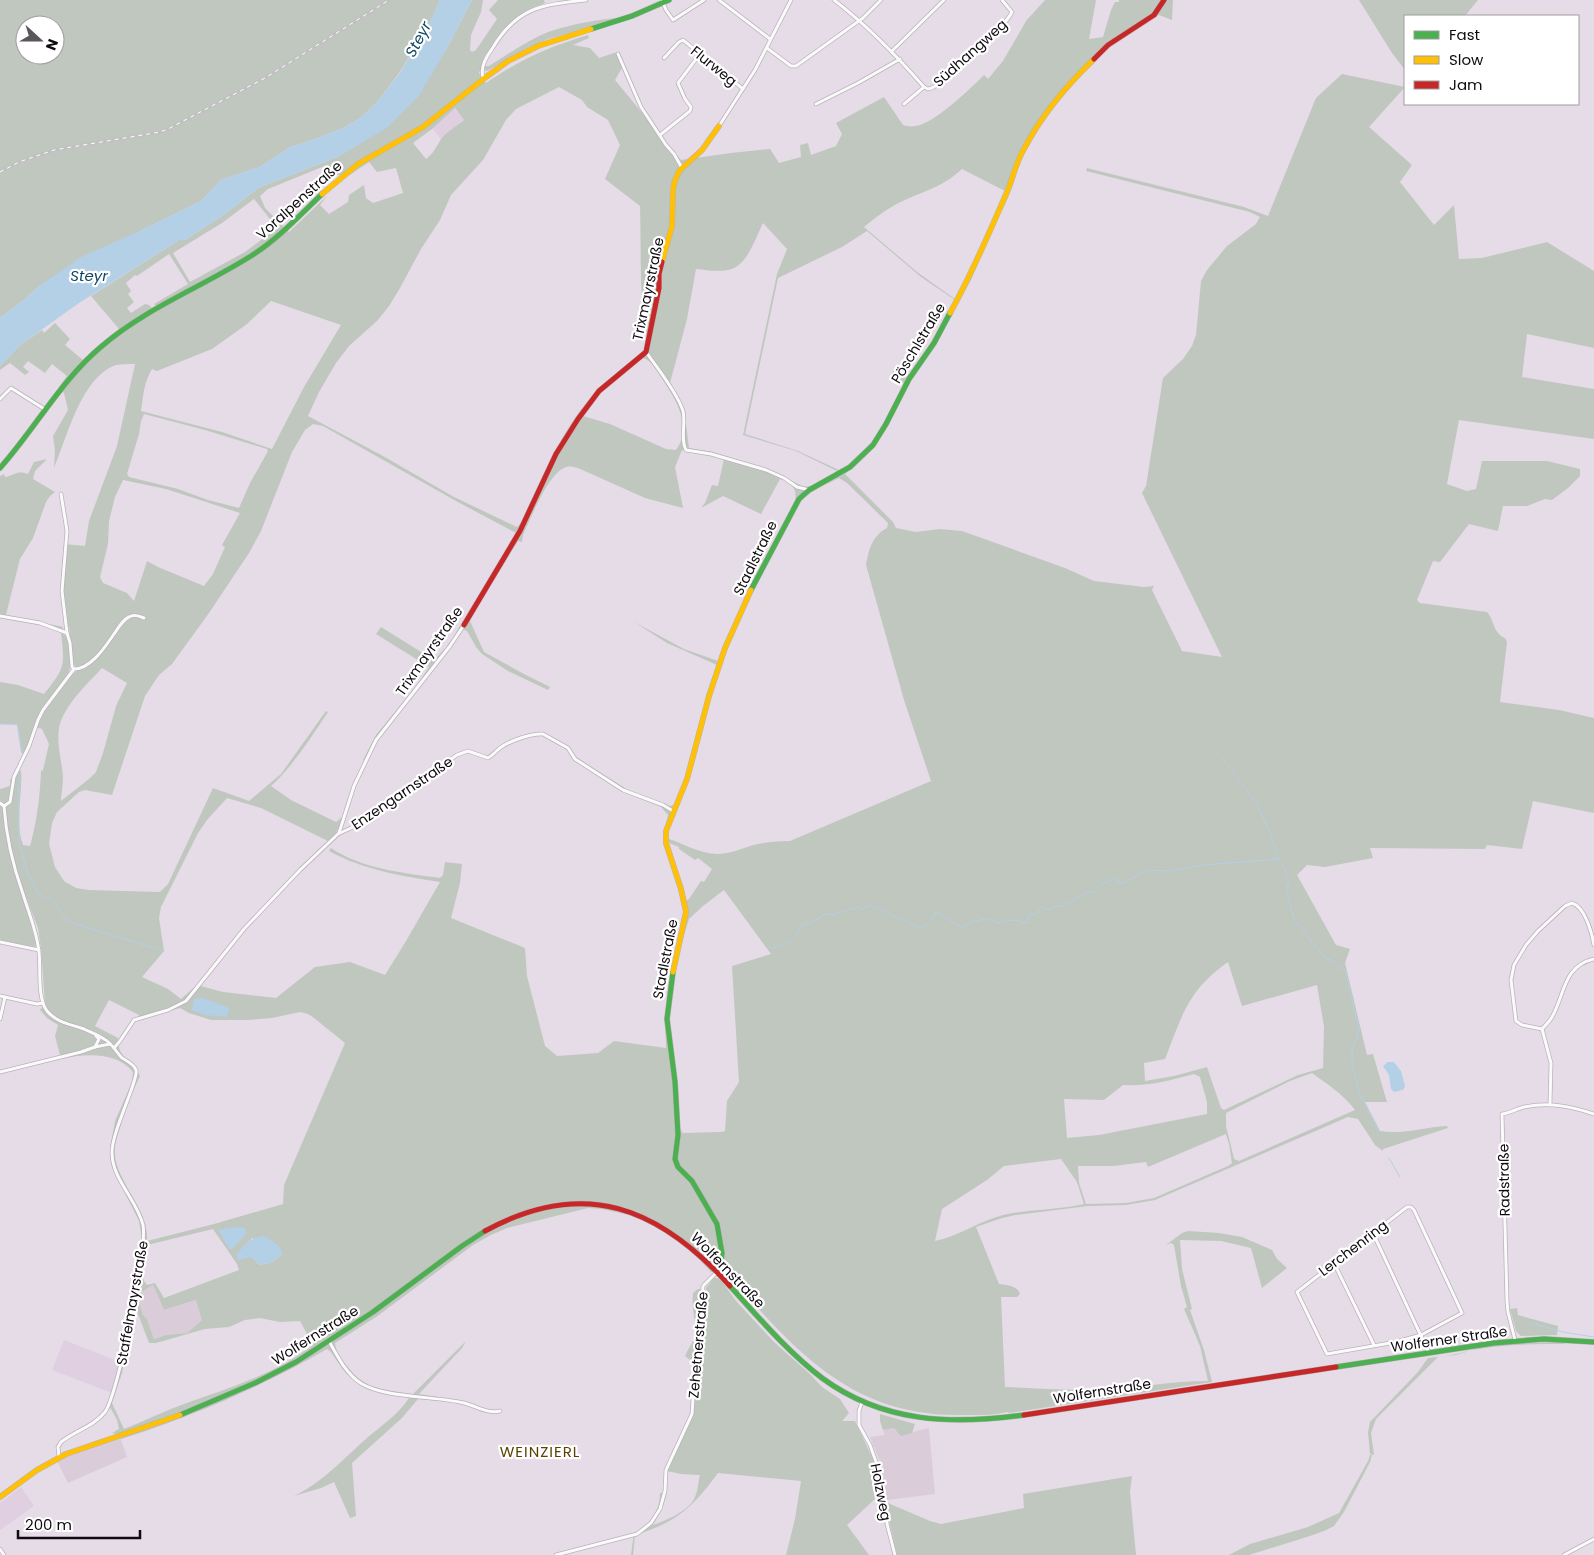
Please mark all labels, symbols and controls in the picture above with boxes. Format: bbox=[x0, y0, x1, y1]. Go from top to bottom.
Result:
street label: Südhangweg bbox=[929, 14, 1011, 92]
north arrow bbox=[15, 15, 65, 65]
legend bbox=[1404, 15, 1579, 105]
water label: Steyr bbox=[400, 17, 436, 60]
text: Fast bbox=[1449, 24, 1480, 45]
text: N bbox=[41, 36, 63, 53]
street label: Flurweg bbox=[687, 41, 741, 91]
text: Slow bbox=[1449, 49, 1484, 70]
text: Jam bbox=[1449, 74, 1483, 95]
street label: Voralpenstraße bbox=[252, 156, 346, 244]
street label: Trixmayrstraße bbox=[627, 235, 669, 343]
water label: Steyr bbox=[70, 265, 108, 286]
street label: Pöschlstraße bbox=[886, 299, 950, 387]
street label: Stadlstraße bbox=[728, 517, 782, 599]
street label: Trixmayrstraße bbox=[391, 602, 468, 700]
street label: Enzengarnstraße bbox=[347, 751, 457, 834]
street label: Stadlstraße bbox=[647, 917, 683, 1001]
street label: Radstraße bbox=[1493, 1143, 1515, 1217]
street label: Lerchenring bbox=[1314, 1215, 1392, 1281]
street label: Wolfernstraße bbox=[686, 1228, 770, 1313]
street label: Staffelmayrstraße bbox=[111, 1239, 153, 1367]
street label: Zehetnerstraße bbox=[683, 1290, 713, 1399]
street label: Wolfernstraße bbox=[268, 1300, 362, 1370]
street label: Wolferner Straße bbox=[1389, 1321, 1509, 1357]
street label: Wolfernstraße bbox=[1052, 1373, 1153, 1409]
district label: WEINZIERL bbox=[500, 1441, 580, 1462]
street label: Holzweg bbox=[866, 1462, 896, 1522]
scale bar bbox=[18, 1508, 140, 1540]
text: 200 m bbox=[25, 1514, 72, 1535]

